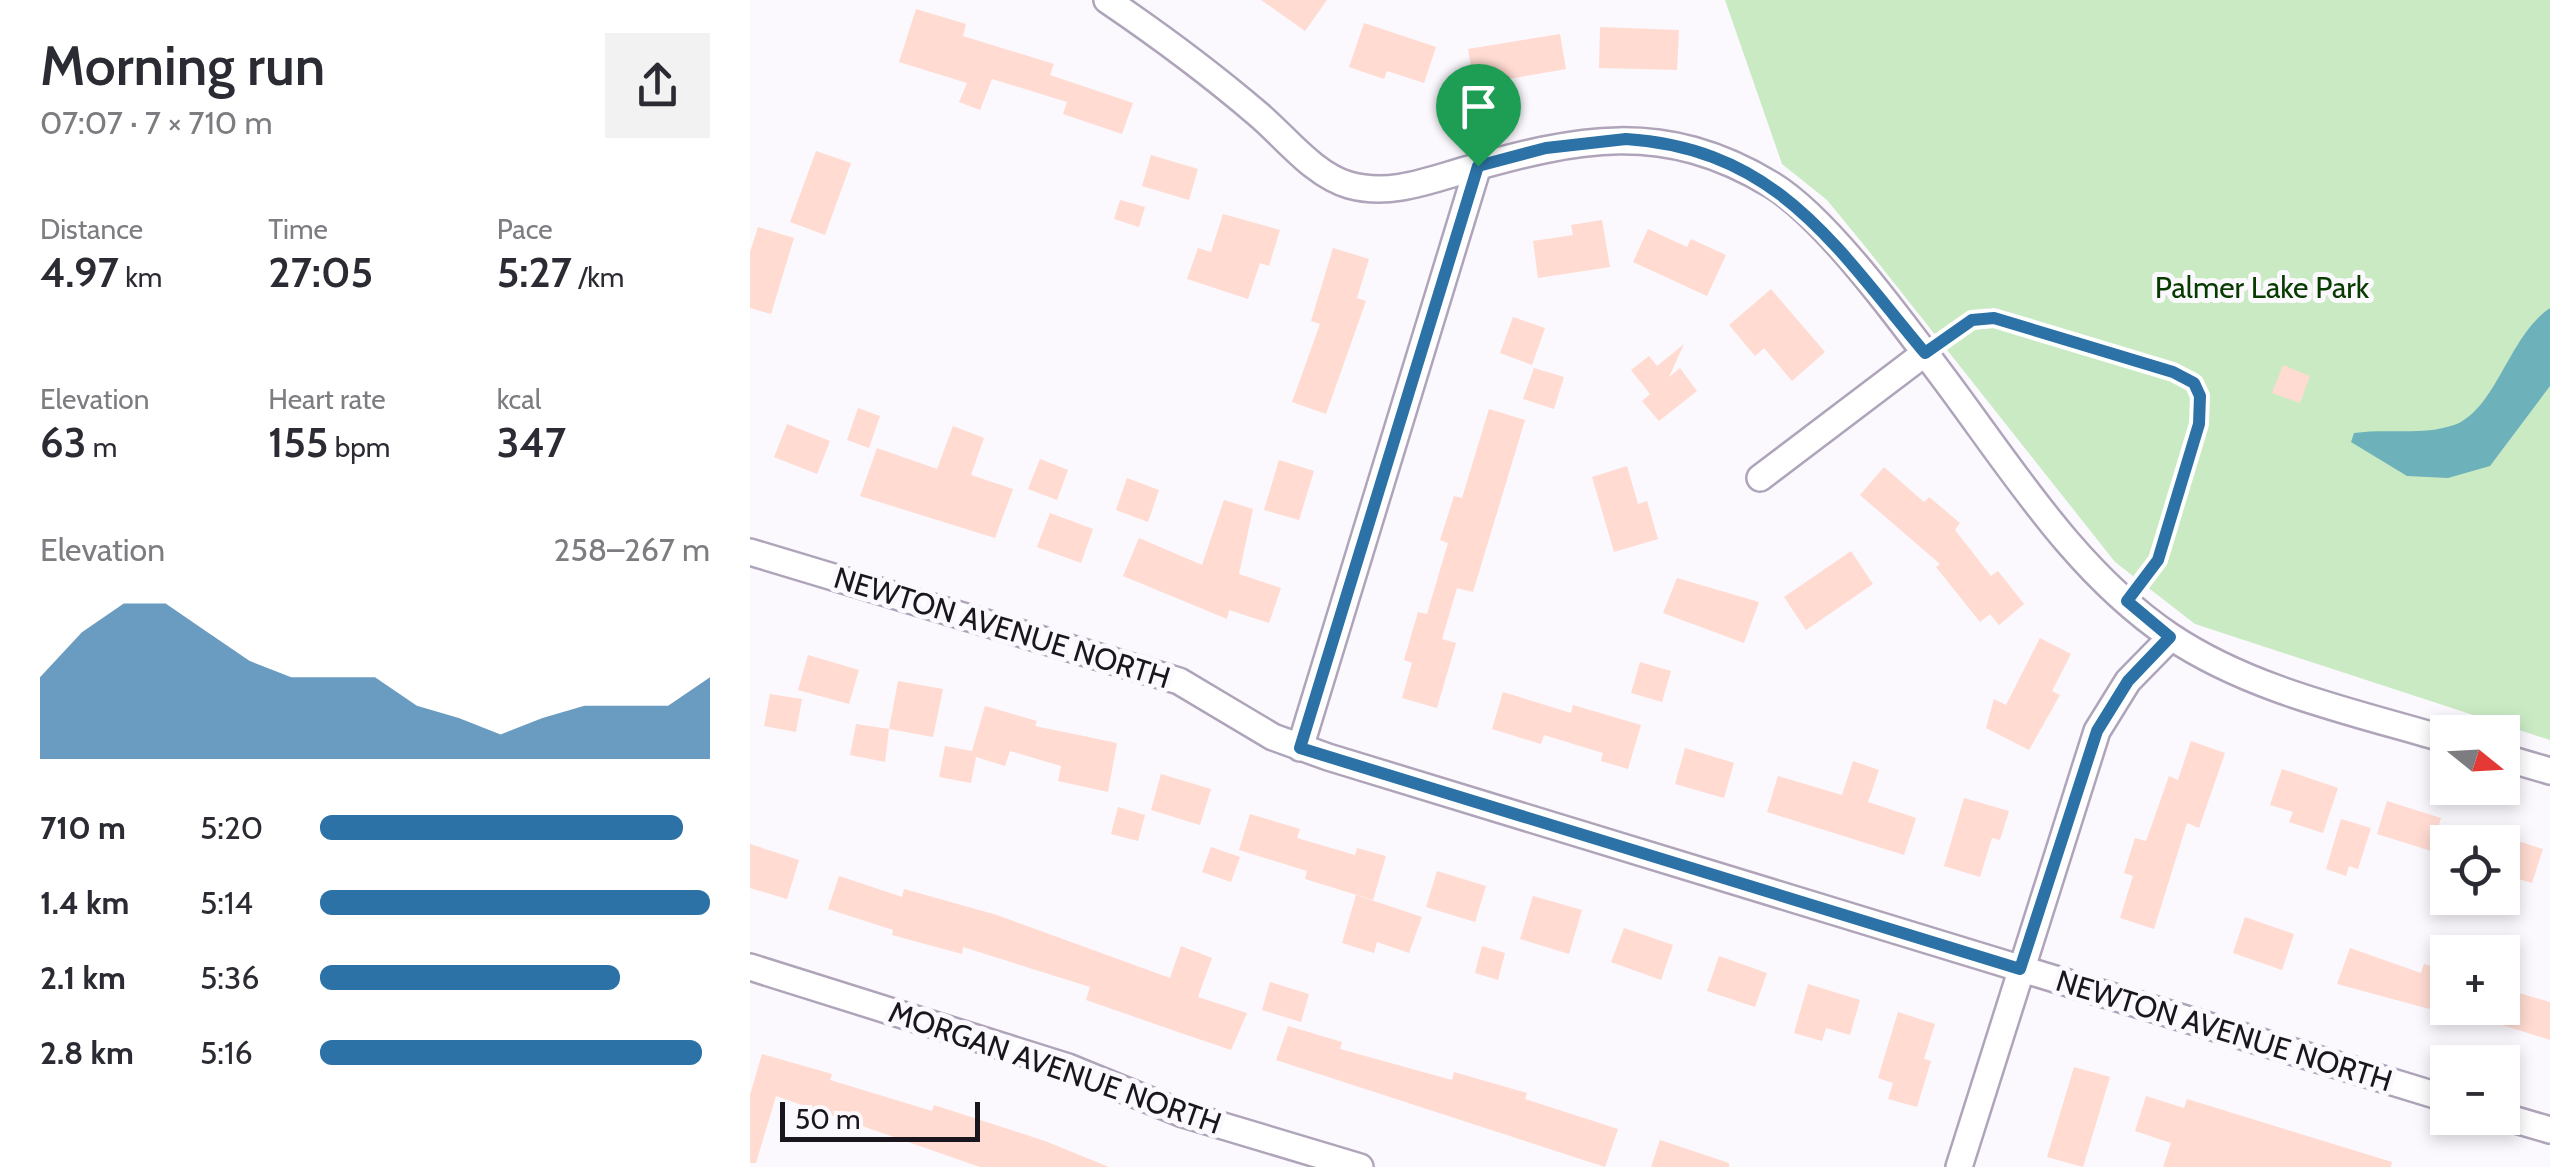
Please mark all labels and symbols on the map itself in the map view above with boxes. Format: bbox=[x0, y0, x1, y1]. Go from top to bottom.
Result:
pin bbox=[1436, 64, 1521, 167]
park label: Palmer Lake Park bbox=[2155, 269, 2370, 306]
street label: NEWTON AVENUE NORTH bbox=[830, 559, 1175, 696]
north arrow bbox=[2430, 715, 2520, 805]
street label: NEWTON AVENUE NORTH bbox=[2052, 962, 2397, 1099]
street label: MORGAN AVENUE NORTH bbox=[884, 993, 1226, 1142]
scale bar bbox=[780, 1097, 980, 1142]

